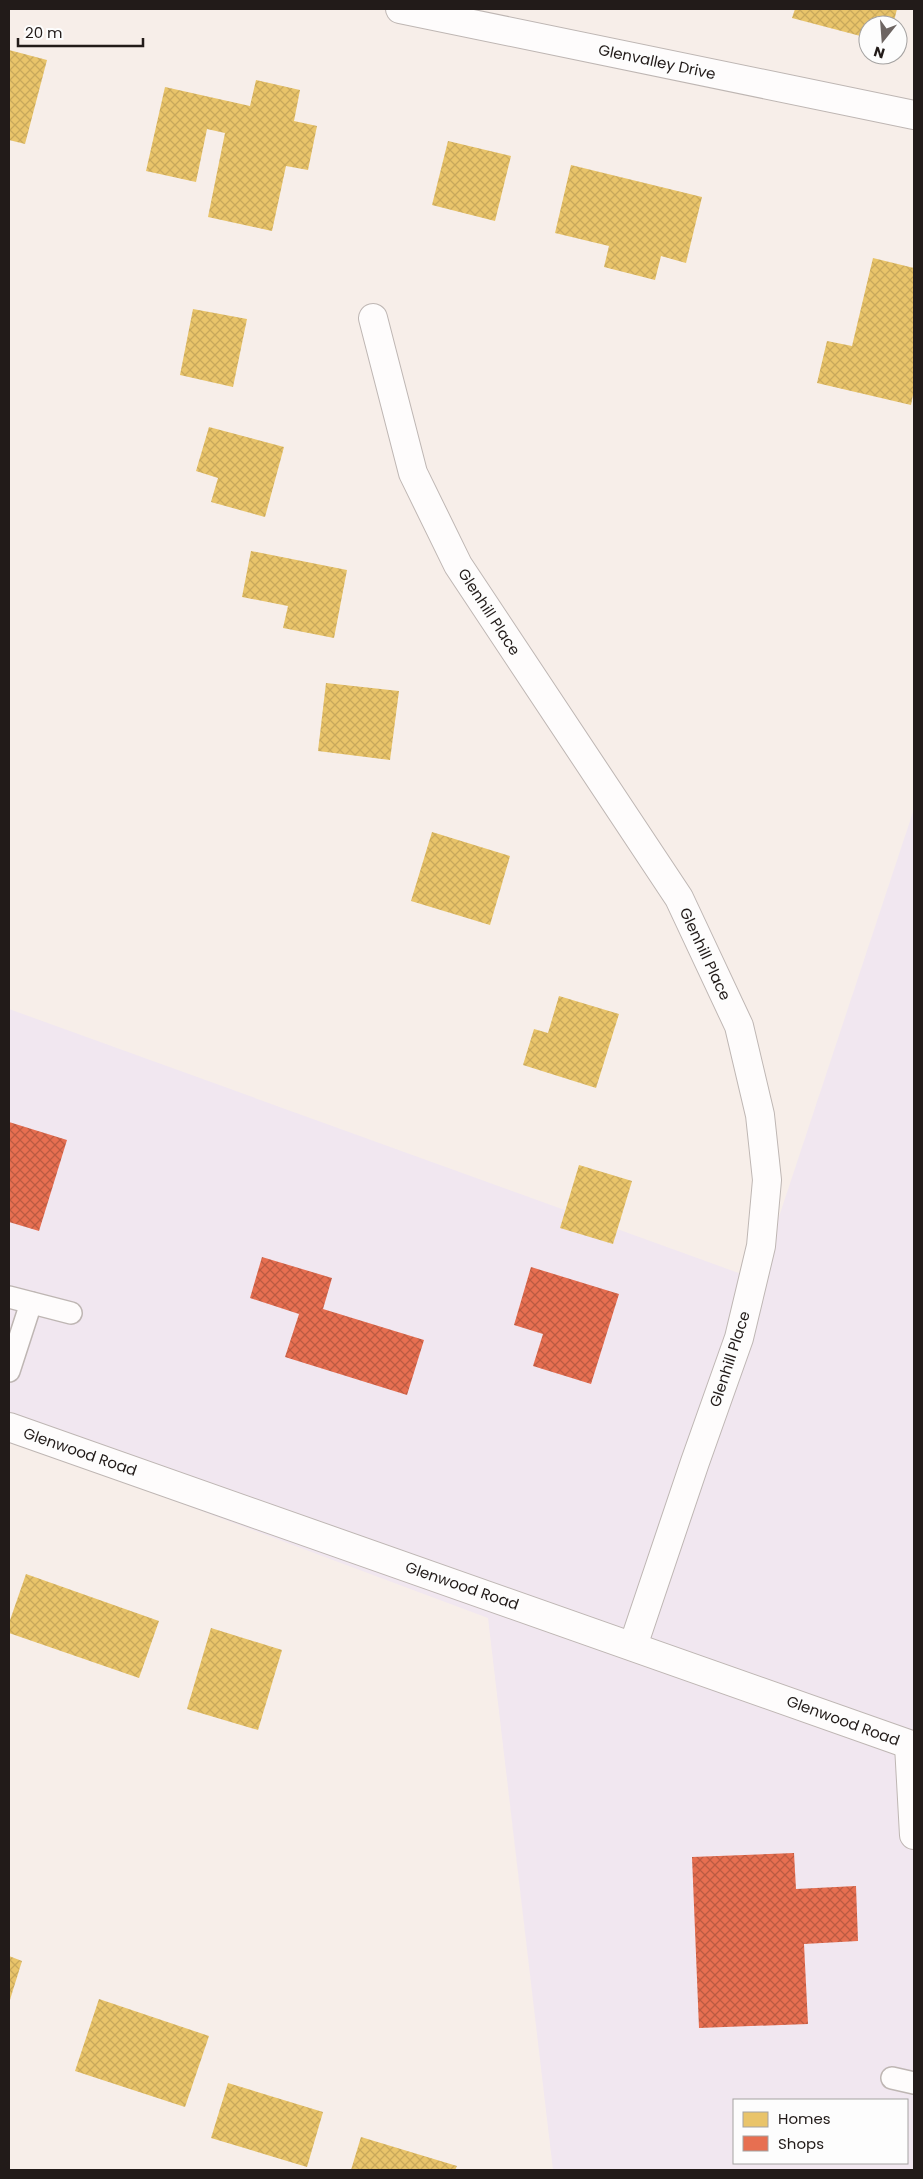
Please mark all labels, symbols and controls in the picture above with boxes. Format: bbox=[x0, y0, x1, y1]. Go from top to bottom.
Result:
scale bar bbox=[18, 15, 142, 47]
north arrow bbox=[858, 15, 908, 65]
text: 20 m bbox=[25, 22, 63, 43]
street label: Glenvalley Drive bbox=[596, 39, 718, 84]
text: N bbox=[871, 41, 887, 64]
street label: Glenhill Place bbox=[453, 564, 525, 659]
street label: Glenhill Place bbox=[675, 904, 736, 1003]
street label: Glenhill Place bbox=[704, 1308, 755, 1410]
street label: Glenwood Road bbox=[21, 1422, 140, 1481]
street label: Glenwood Road bbox=[403, 1556, 522, 1615]
street label: Glenwood Road bbox=[784, 1690, 903, 1751]
legend bbox=[733, 2099, 908, 2164]
text: Homes bbox=[778, 2108, 831, 2129]
text: Shops bbox=[778, 2133, 824, 2154]

